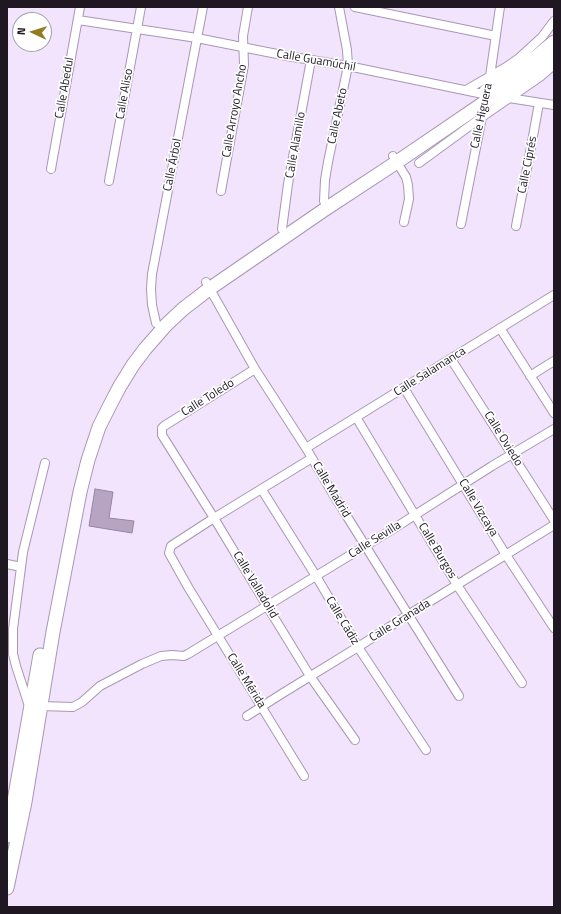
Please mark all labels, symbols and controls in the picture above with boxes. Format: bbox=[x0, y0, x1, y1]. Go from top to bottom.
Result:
north arrow bbox=[12, 12, 52, 52]
text: N bbox=[13, 27, 29, 36]
street label: Calle Guamúchil bbox=[275, 47, 357, 75]
street label: Calle Abedul bbox=[53, 56, 77, 120]
street label: Calle Arroyo Ancho bbox=[220, 63, 250, 159]
street label: Calle Aliso bbox=[113, 68, 137, 120]
street label: Calle Higuera bbox=[468, 82, 496, 150]
street label: Calle Abeto bbox=[325, 87, 351, 145]
street label: Calle Alamillo bbox=[283, 111, 309, 179]
street label: Calle Ciprés bbox=[515, 135, 541, 195]
street label: Calle Árbol bbox=[161, 137, 185, 193]
street label: Calle Salamanca bbox=[391, 344, 469, 400]
street label: Calle Toledo bbox=[179, 376, 237, 420]
street label: Calle Oviedo bbox=[481, 409, 525, 469]
street label: Calle Madrid bbox=[309, 460, 353, 520]
street label: Calle Vizcaya bbox=[455, 477, 501, 539]
street label: Calle Sevilla bbox=[346, 518, 404, 562]
street label: Calle Burgos bbox=[415, 520, 459, 582]
street label: Calle Valladolid bbox=[229, 549, 281, 621]
street label: Calle Cádiz bbox=[322, 594, 362, 648]
street label: Calle Granada bbox=[367, 597, 433, 645]
street label: Calle Mérida bbox=[223, 651, 269, 711]

